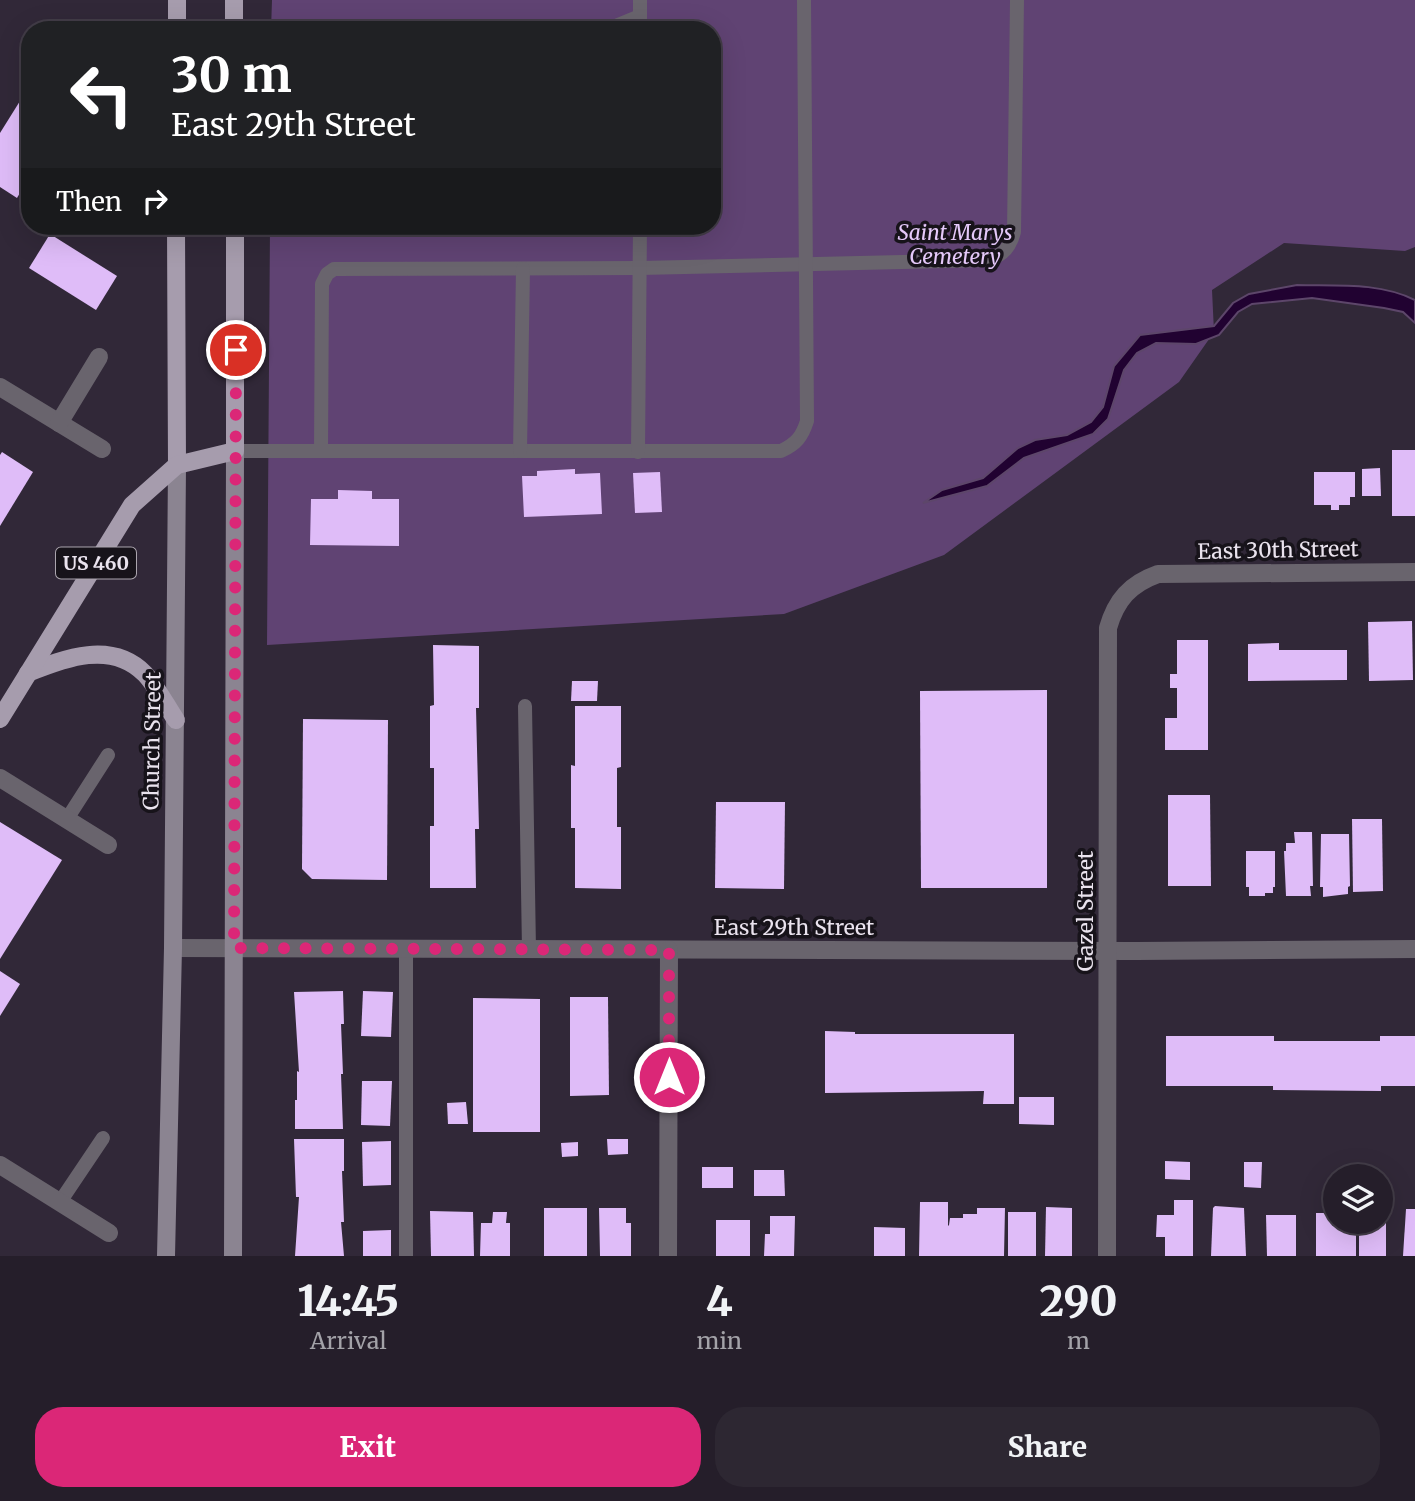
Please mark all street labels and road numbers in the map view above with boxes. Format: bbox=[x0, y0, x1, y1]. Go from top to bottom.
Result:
street label: East 30th Street bbox=[1197, 535, 1359, 565]
road number: US 460 bbox=[56, 548, 136, 578]
street label: Church Street bbox=[137, 672, 167, 810]
street label: Gazel Street bbox=[1072, 851, 1099, 971]
street label: East 29th Street bbox=[714, 914, 874, 941]

